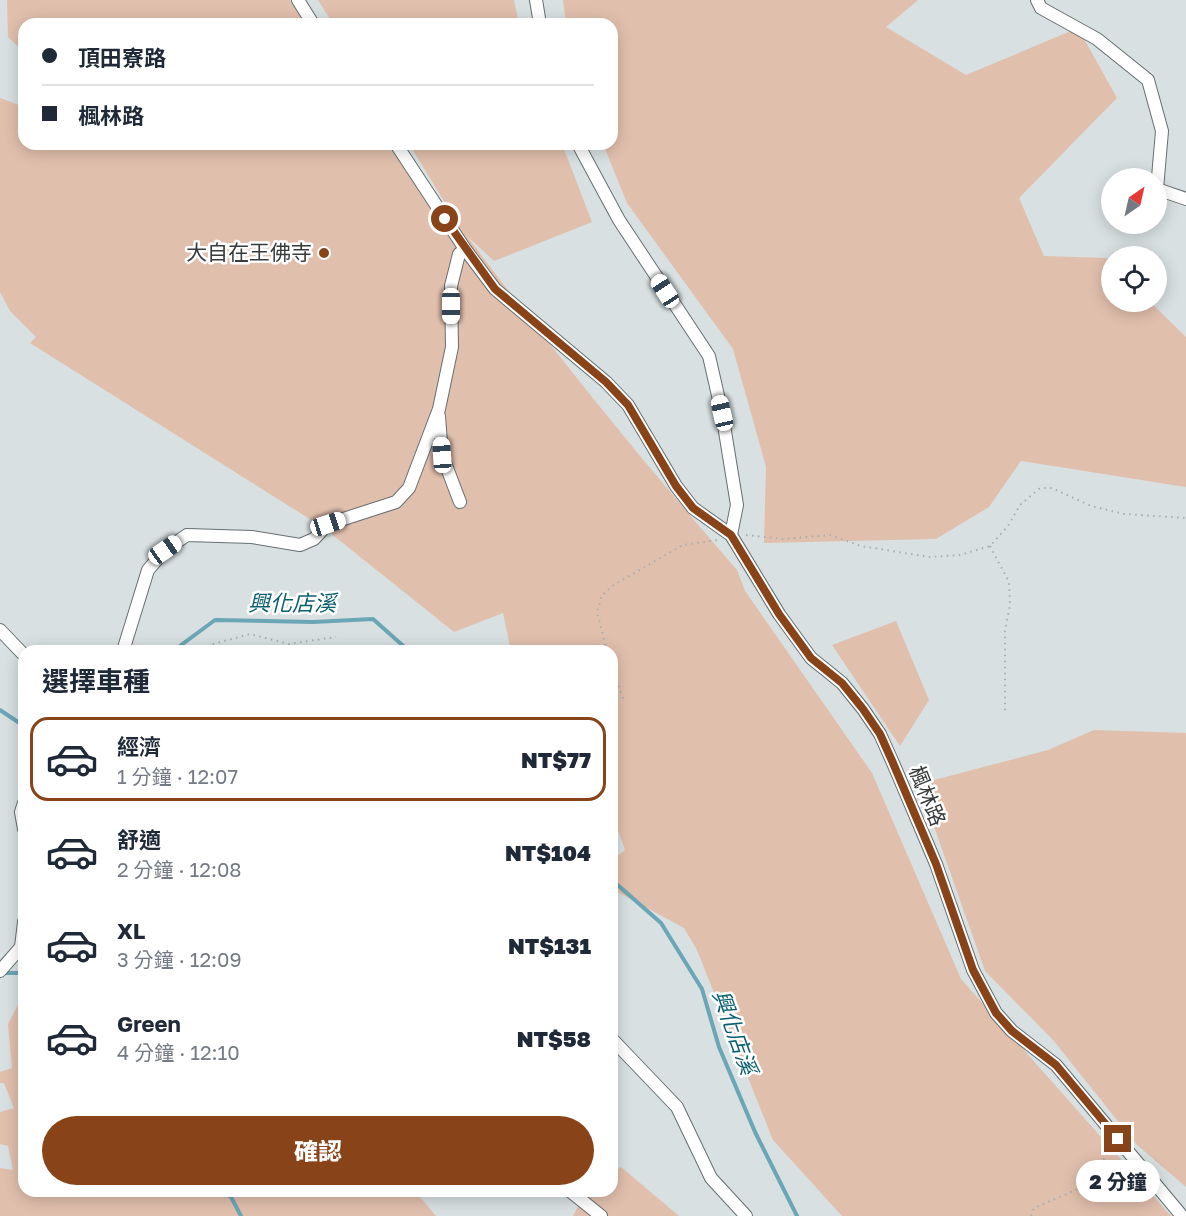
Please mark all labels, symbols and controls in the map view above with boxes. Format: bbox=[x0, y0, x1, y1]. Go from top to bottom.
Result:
text: 頂田寮路 bbox=[78, 44, 166, 71]
text: 楓林路 bbox=[78, 102, 144, 129]
north arrow bbox=[1101, 168, 1167, 234]
map controls bbox=[1101, 168, 1167, 312]
route start bbox=[431, 205, 458, 232]
place label: 大自在王佛寺 bbox=[186, 239, 312, 265]
marker: 大自在王佛寺 bbox=[317, 246, 331, 260]
button: locate bbox=[1101, 246, 1167, 312]
car bbox=[648, 271, 682, 311]
car bbox=[442, 288, 460, 324]
car bbox=[709, 393, 735, 433]
car bbox=[432, 436, 452, 474]
car bbox=[308, 510, 348, 538]
car bbox=[145, 532, 185, 568]
water label: 興化店溪 bbox=[248, 589, 339, 616]
text: 選擇車種 bbox=[42, 665, 150, 697]
icon: car bbox=[45, 732, 99, 786]
text: 經濟 bbox=[117, 733, 161, 760]
text: NT$77 bbox=[521, 746, 591, 773]
street label: 楓林路 bbox=[904, 762, 952, 830]
text: 1 分鐘 · 12:07 bbox=[117, 764, 238, 788]
icon: car bbox=[45, 825, 99, 879]
text: 舒適 bbox=[117, 826, 161, 853]
text: NT$104 bbox=[505, 839, 591, 866]
text: 2 分鐘 · 12:08 bbox=[117, 857, 242, 881]
text: XL bbox=[117, 917, 145, 944]
icon: car bbox=[45, 918, 99, 972]
text: NT$131 bbox=[508, 932, 591, 959]
text: 3 分鐘 · 12:09 bbox=[117, 947, 242, 971]
water label: 興化店溪 bbox=[708, 986, 764, 1081]
text: Green bbox=[117, 1010, 181, 1037]
icon: car bbox=[45, 1011, 99, 1065]
text: NT$58 bbox=[517, 1025, 591, 1052]
text: 4 分鐘 · 12:10 bbox=[117, 1040, 240, 1064]
button: 確認 bbox=[42, 1116, 594, 1185]
route end bbox=[1104, 1125, 1131, 1152]
callout: 2 分鐘 bbox=[1076, 1160, 1160, 1202]
text: 2 分鐘 bbox=[1089, 1169, 1147, 1193]

